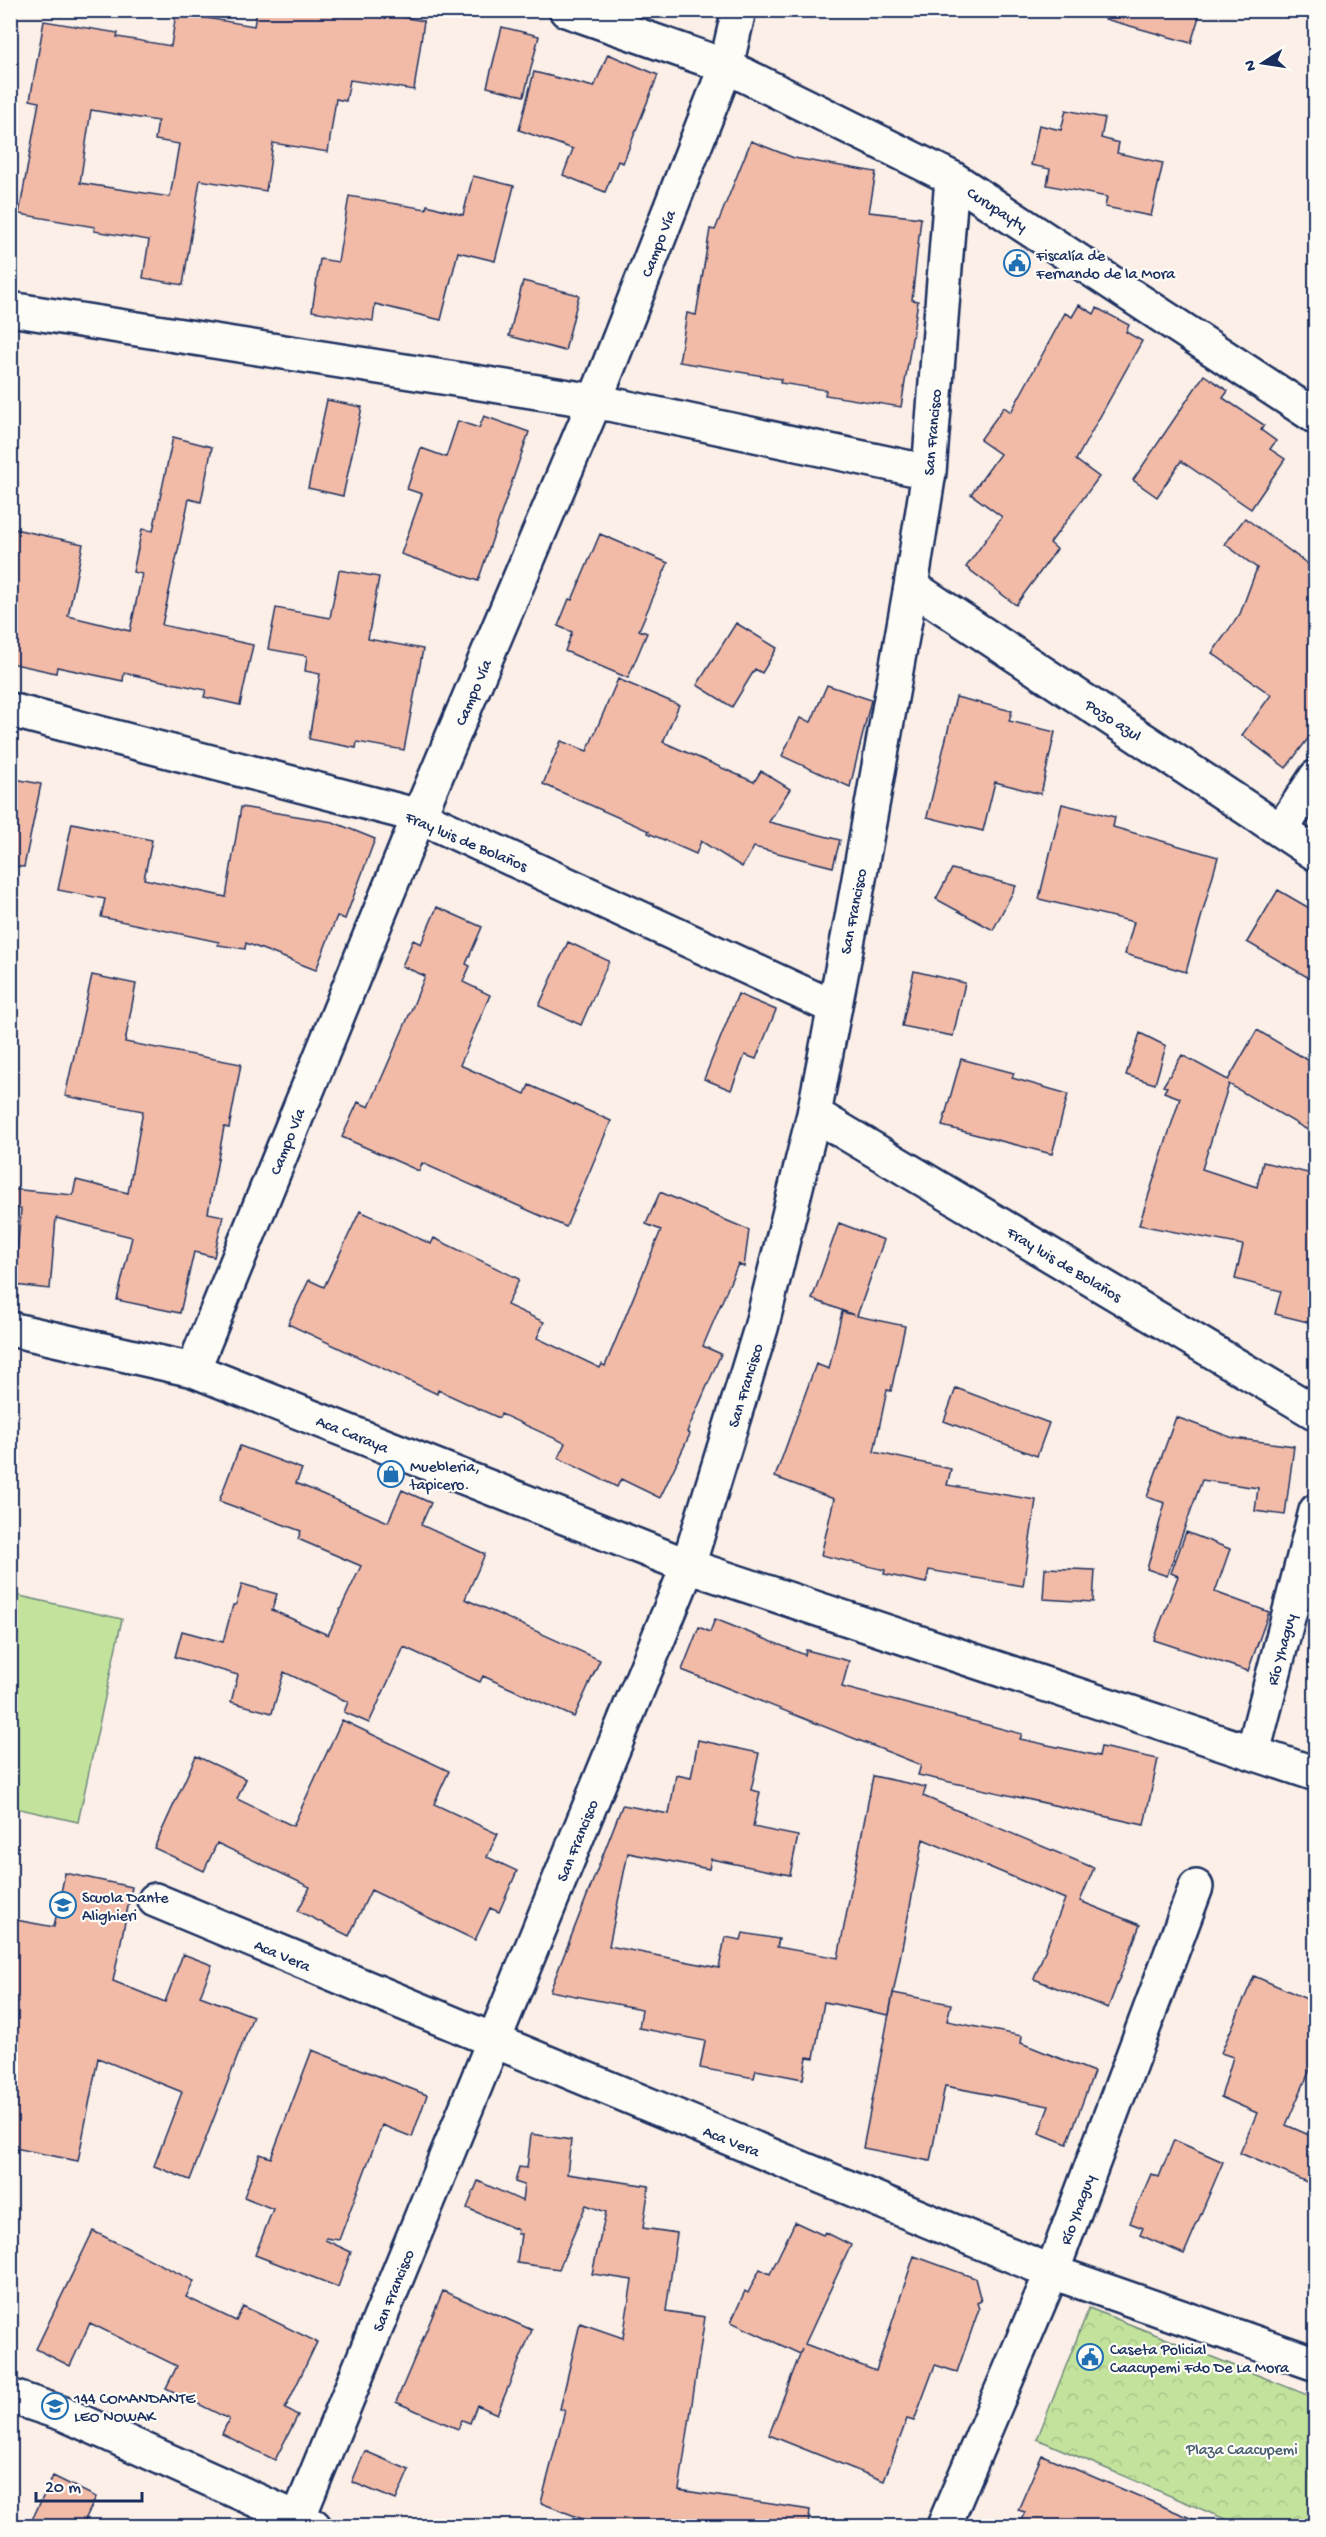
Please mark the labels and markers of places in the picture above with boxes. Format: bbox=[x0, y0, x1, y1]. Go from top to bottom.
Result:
public building icon: Fiscalía de Fernando de la Mora bbox=[1002, 248, 1032, 278]
place label: Fiscalía de Fernando de la Mora bbox=[1035, 248, 1176, 285]
shop icon: Muebleria, tapicero. bbox=[376, 1459, 406, 1489]
place label: Muebleria, tapicero. bbox=[409, 1459, 480, 1496]
school or university icon: Scuola Dante Alighieri bbox=[48, 1890, 78, 1920]
place label: Scuola Dante Alighieri bbox=[82, 1890, 169, 1927]
public building icon: Caseta Policial Caacupemi Fdo De La Mora bbox=[1075, 2342, 1105, 2372]
place label: Caseta Policial Caacupemi Fdo De La Mora bbox=[1110, 2342, 1290, 2379]
school or university icon: 144 COMANDANTE LEO NOWAK bbox=[40, 2391, 70, 2421]
place label: 144 COMANDANTE LEO NOWAK bbox=[73, 2391, 196, 2428]

